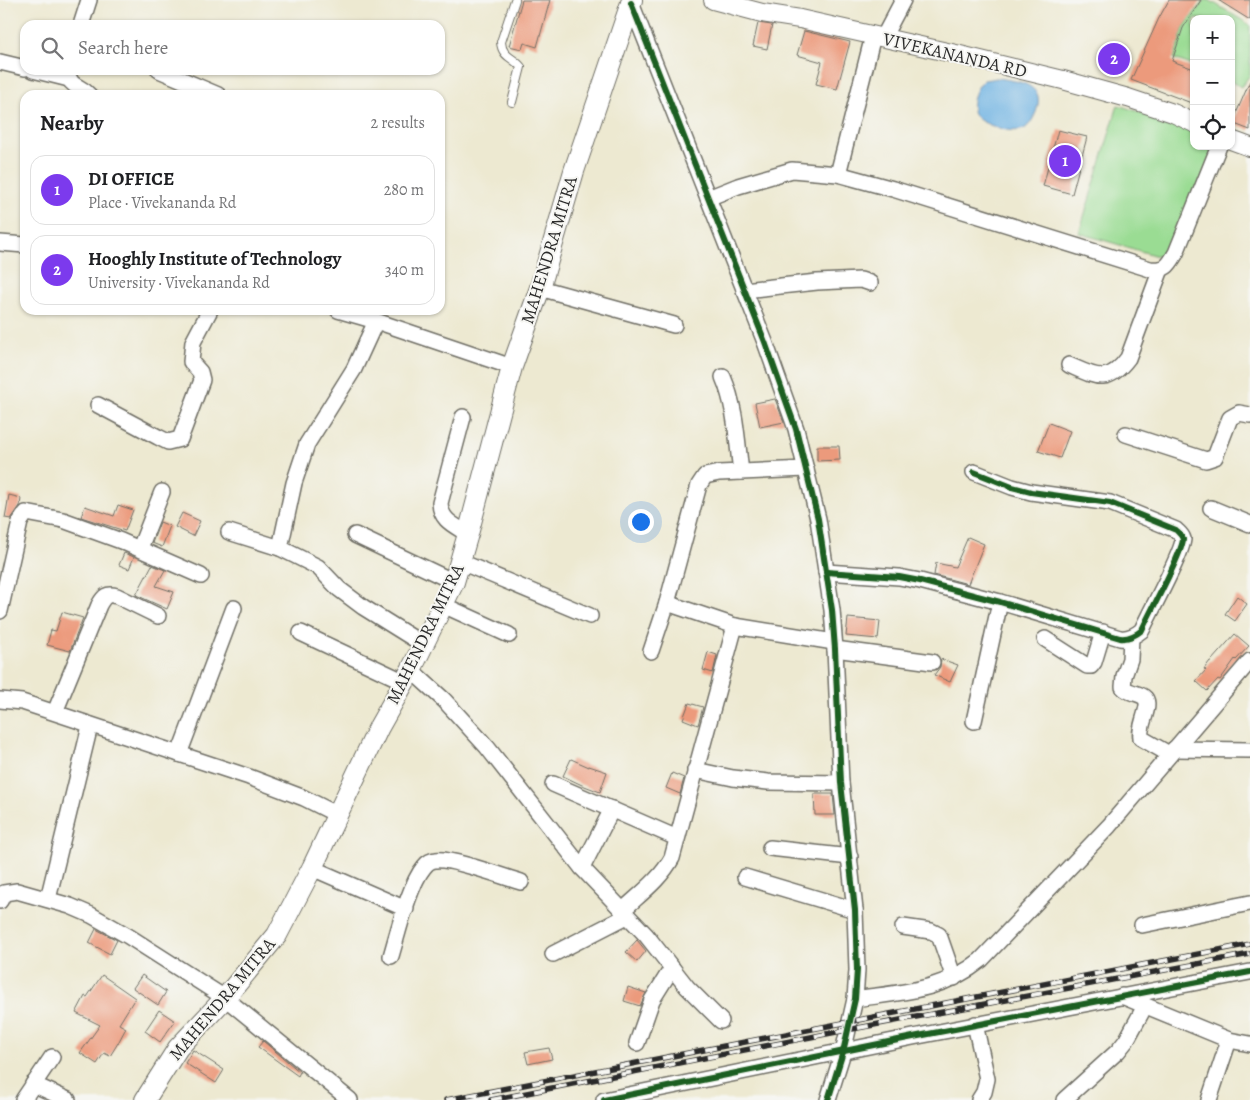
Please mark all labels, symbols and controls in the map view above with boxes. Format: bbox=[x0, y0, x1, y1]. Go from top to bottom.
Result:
map controls bbox=[1190, 15, 1235, 150]
button: + bbox=[1190, 15, 1235, 60]
search box bbox=[20, 20, 445, 75]
street label: VIVEKANANDA RD bbox=[880, 27, 1029, 83]
icon: search bbox=[38, 34, 66, 62]
text: Search here bbox=[78, 35, 168, 61]
pin: 2 bbox=[1098, 40, 1130, 78]
button: − bbox=[1190, 60, 1235, 105]
button: locate bbox=[1190, 105, 1235, 150]
text: Nearby bbox=[40, 109, 103, 137]
text: 2 results bbox=[370, 112, 425, 134]
pin: 1 bbox=[1049, 142, 1081, 180]
text: DI OFFICE bbox=[88, 166, 174, 192]
street label: MAHENDRA MITRA bbox=[515, 173, 583, 327]
text: 1 bbox=[54, 179, 60, 201]
text: 280 m bbox=[384, 179, 424, 201]
text: Place · Vivekananda Rd bbox=[88, 192, 236, 214]
text: Hooghly Institute of Technology bbox=[88, 246, 341, 272]
text: 2 bbox=[53, 259, 61, 281]
text: 340 m bbox=[385, 259, 424, 281]
text: University · Vivekananda Rd bbox=[88, 272, 270, 294]
your location bbox=[628, 509, 654, 535]
street label: MAHENDRA MITRA bbox=[381, 559, 470, 708]
street label: MAHENDRA MITRA bbox=[164, 932, 281, 1065]

